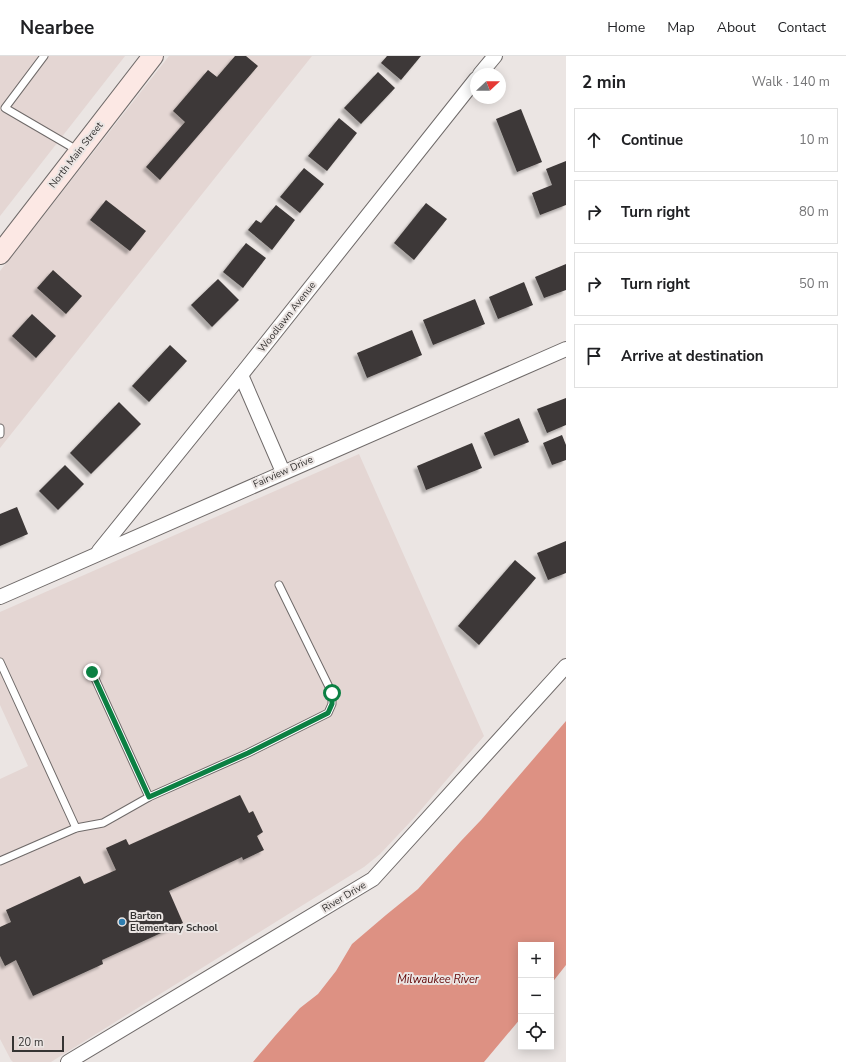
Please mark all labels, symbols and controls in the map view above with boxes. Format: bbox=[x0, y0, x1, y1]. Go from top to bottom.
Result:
text: Nearbee bbox=[20, 15, 94, 41]
text: Home bbox=[607, 18, 645, 37]
text: Map bbox=[667, 18, 695, 37]
text: About bbox=[717, 18, 756, 37]
text: Contact bbox=[778, 18, 826, 37]
north arrow bbox=[470, 68, 506, 104]
text: 2 min bbox=[582, 71, 626, 94]
text: Walk · 140 m bbox=[752, 73, 830, 91]
street label: North Main Street bbox=[46, 119, 107, 191]
icon: ahead bbox=[583, 129, 605, 151]
text: Continue bbox=[621, 130, 683, 150]
text: 10 m bbox=[799, 131, 829, 149]
icon: right bbox=[583, 201, 605, 223]
text: Turn right bbox=[621, 202, 690, 222]
text: 80 m bbox=[799, 203, 829, 221]
icon: right bbox=[583, 273, 605, 295]
text: Turn right bbox=[621, 274, 690, 294]
text: 50 m bbox=[799, 275, 829, 293]
street label: Woodlawn Avenue bbox=[255, 279, 319, 355]
icon: arrive bbox=[583, 345, 605, 367]
text: Arrive at destination bbox=[621, 346, 764, 366]
street label: Fairview Drive bbox=[251, 453, 315, 491]
route end bbox=[83, 663, 101, 681]
route start bbox=[323, 684, 341, 702]
street label: River Drive bbox=[319, 878, 369, 916]
place label: Barton Elementary School bbox=[130, 909, 218, 935]
marker: Barton Elementary School bbox=[117, 917, 127, 927]
map controls bbox=[518, 942, 554, 1050]
button: + bbox=[518, 942, 554, 978]
water label: Milwaukee River bbox=[397, 972, 480, 987]
button: − bbox=[518, 978, 554, 1014]
button: locate bbox=[518, 1014, 554, 1050]
scale bar bbox=[12, 1034, 64, 1053]
text: 20 m bbox=[18, 1035, 43, 1050]

